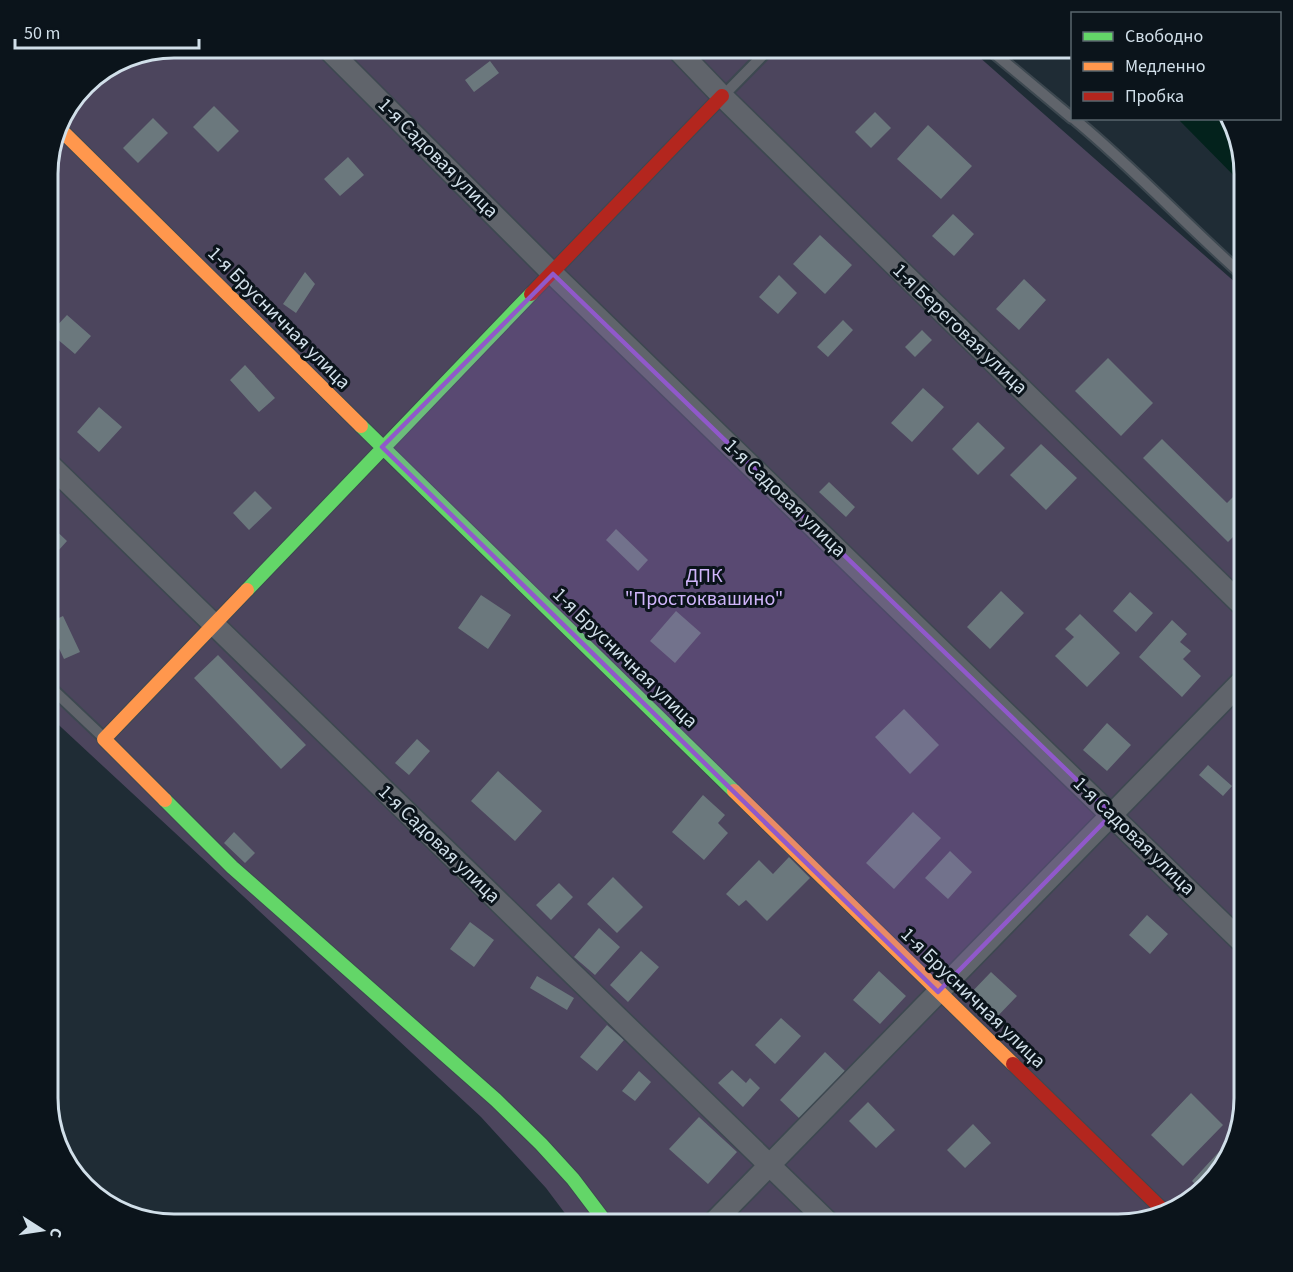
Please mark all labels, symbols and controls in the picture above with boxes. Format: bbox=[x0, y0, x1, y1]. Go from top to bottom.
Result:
scale bar bbox=[15, 12, 200, 50]
legend bbox=[1071, 12, 1281, 120]
text: 50 m bbox=[24, 21, 60, 46]
text: Свободно bbox=[1125, 24, 1203, 49]
text: Медленно bbox=[1125, 54, 1205, 79]
text: Пробка bbox=[1125, 84, 1184, 109]
street label: 1-я Садовая улица bbox=[371, 91, 505, 225]
street label: 1-я Брусничная улица bbox=[201, 240, 357, 396]
street label: 1-я Береговая улица bbox=[886, 257, 1034, 401]
street label: 1-я Садовая улица bbox=[718, 432, 852, 564]
park label: ДПК "Простоквашино" bbox=[625, 562, 783, 613]
street label: 1-я Брусничная улица bbox=[546, 581, 704, 735]
street label: 1-я Садовая улица bbox=[1067, 770, 1201, 902]
street label: 1-я Садовая улица bbox=[372, 778, 506, 910]
street label: 1-я Брусничная улица bbox=[894, 921, 1052, 1075]
north arrow bbox=[12, 1200, 72, 1260]
text: С bbox=[44, 1226, 67, 1240]

